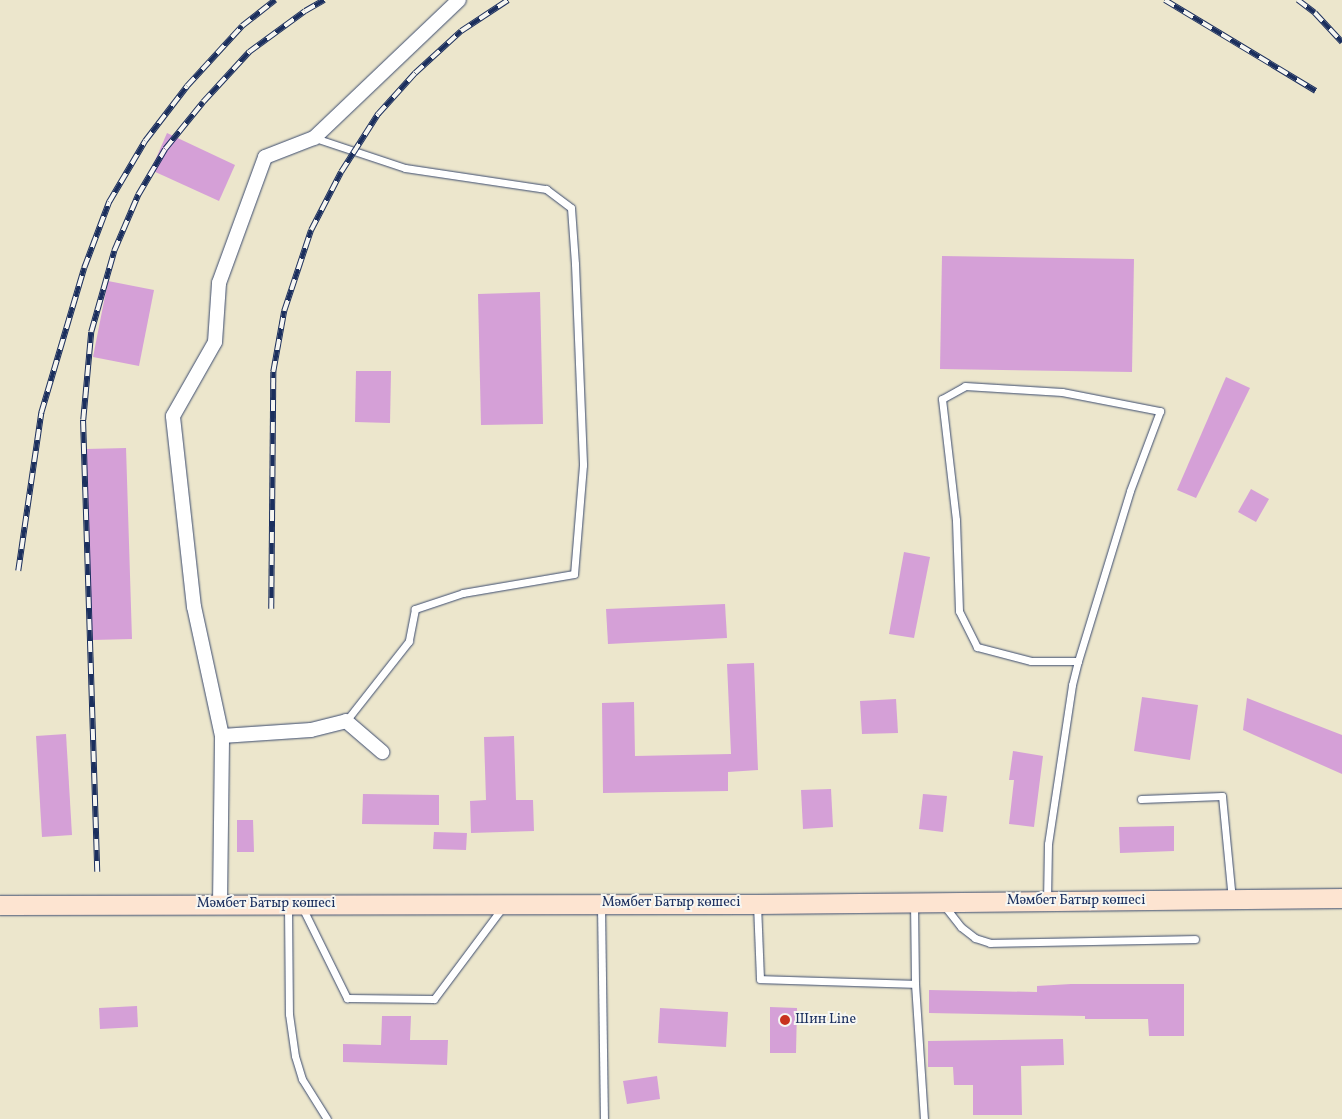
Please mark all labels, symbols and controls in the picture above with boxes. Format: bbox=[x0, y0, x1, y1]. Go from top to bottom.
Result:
street label: Мәмбет Батыр көшесі bbox=[1007, 893, 1145, 909]
street label: Мәмбет Батыр көшесі bbox=[602, 895, 740, 911]
street label: Мәмбет Батыр көшесі bbox=[197, 896, 335, 912]
place label: Шин Line bbox=[795, 1012, 856, 1028]
marker: Шин Line bbox=[779, 1014, 791, 1026]

